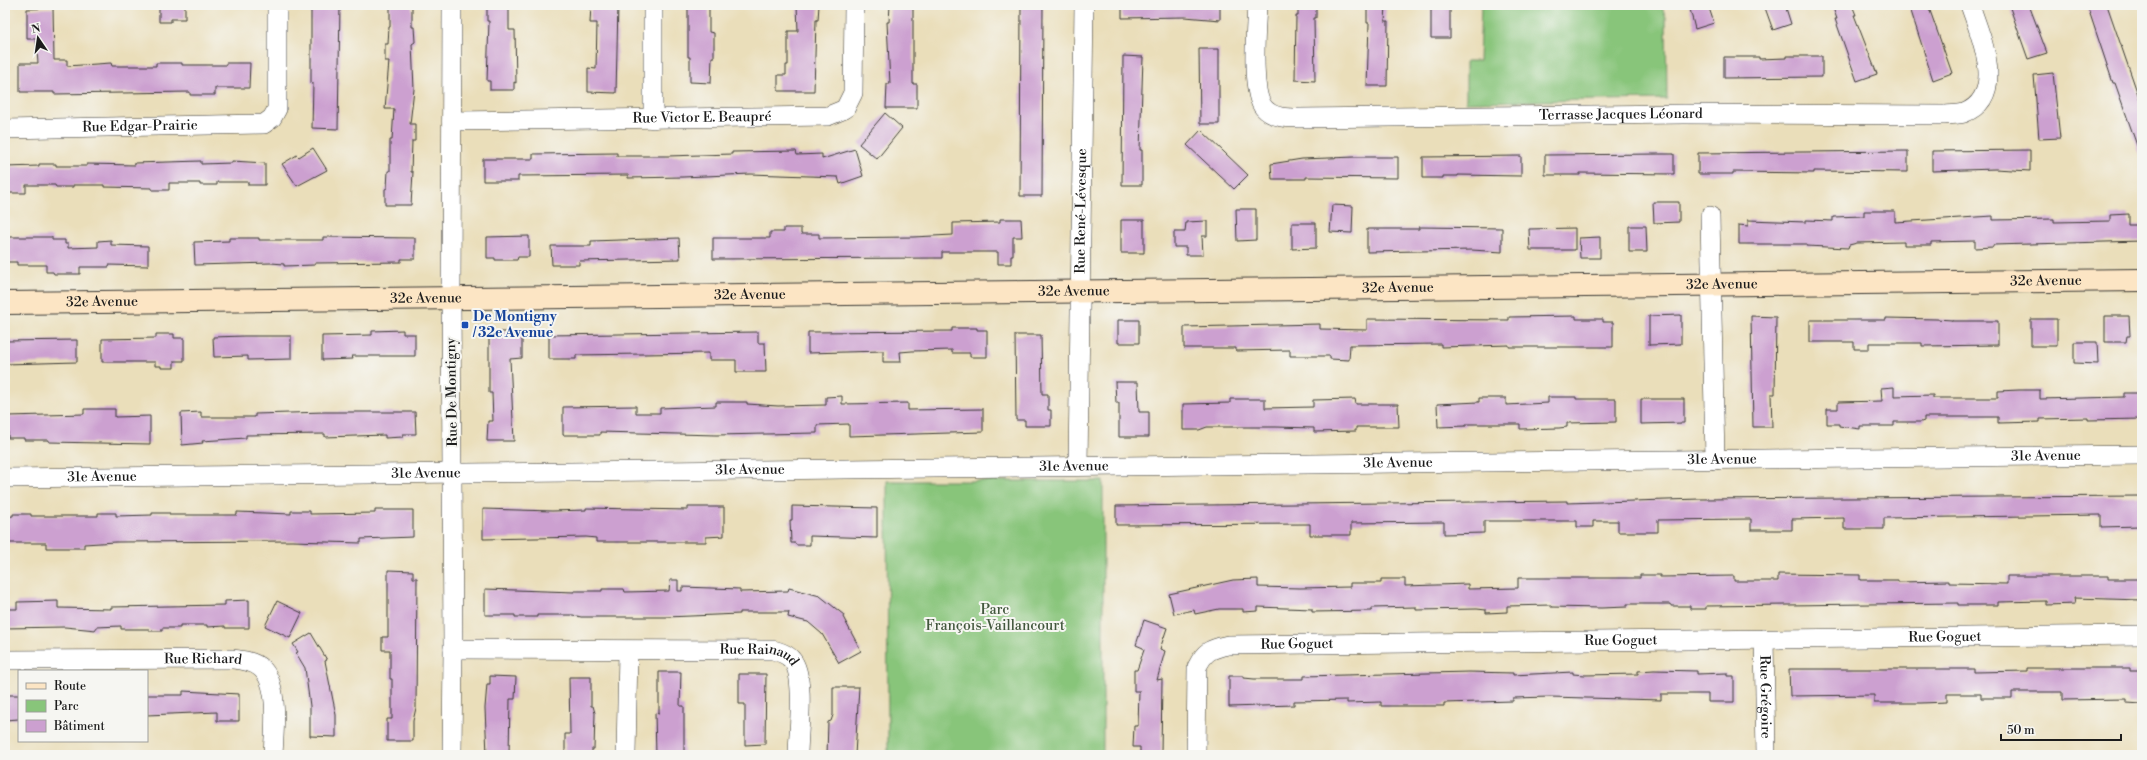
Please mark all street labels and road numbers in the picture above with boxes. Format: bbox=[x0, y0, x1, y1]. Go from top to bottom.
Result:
street label: Terrasse Jacques Léonard bbox=[1539, 105, 1703, 125]
street label: Rue Victor E. Beaupré bbox=[632, 108, 772, 128]
street label: Rue Edgar-Prairie bbox=[82, 116, 198, 137]
street label: Rue René-Lévesque bbox=[1072, 148, 1091, 274]
street label: 32e Avenue bbox=[2010, 272, 2082, 290]
street label: 32e Avenue bbox=[1686, 275, 1758, 294]
street label: 32e Avenue bbox=[1362, 279, 1434, 297]
street label: 32e Avenue bbox=[1038, 282, 1110, 301]
street label: 32e Avenue bbox=[714, 286, 786, 304]
street label: 32e Avenue bbox=[390, 289, 462, 308]
street label: 32e Avenue bbox=[66, 293, 138, 311]
street label: Rue De Montigny bbox=[442, 337, 462, 447]
street label: 31e Avenue bbox=[2011, 447, 2081, 465]
street label: 31e Avenue bbox=[1687, 450, 1757, 469]
street label: 31e Avenue bbox=[1363, 454, 1433, 472]
street label: 31e Avenue bbox=[1039, 457, 1109, 476]
street label: 31e Avenue bbox=[715, 461, 785, 479]
street label: 31e Avenue bbox=[391, 464, 461, 483]
street label: 31e Avenue bbox=[67, 468, 137, 486]
street label: Rue Goguet bbox=[1908, 628, 1982, 647]
street label: Rue Goguet bbox=[1584, 631, 1658, 650]
street label: Rue Goguet bbox=[1260, 635, 1334, 654]
street label: Rue Rainaud bbox=[720, 640, 803, 670]
street label: Rue Richard bbox=[164, 650, 243, 669]
street label: Rue Grégoire bbox=[1755, 655, 1775, 739]

